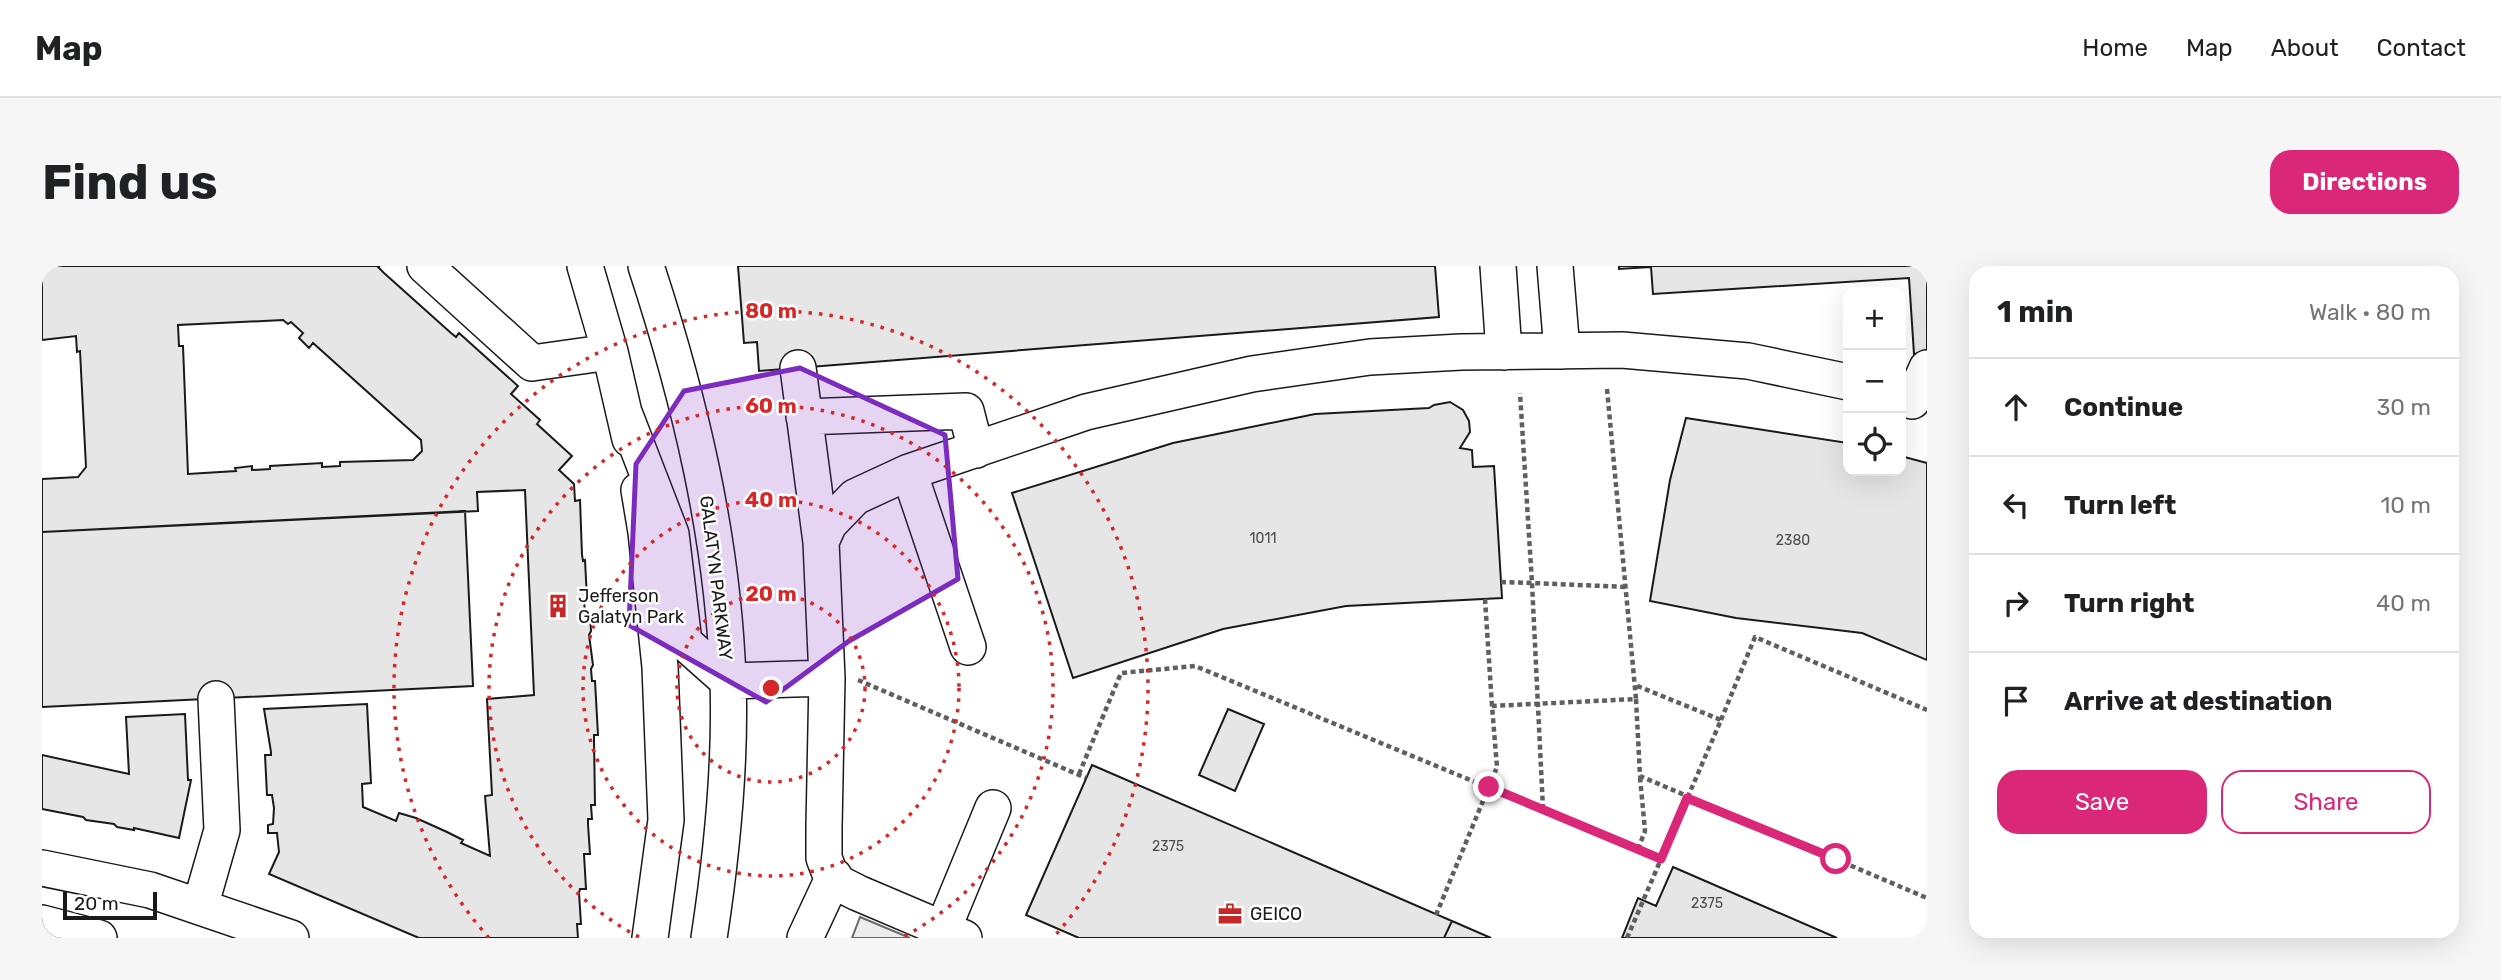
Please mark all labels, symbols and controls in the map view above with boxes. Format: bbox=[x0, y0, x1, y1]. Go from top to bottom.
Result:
text: Map bbox=[35, 29, 103, 68]
text: Home bbox=[2082, 34, 2148, 62]
text: Map bbox=[2186, 34, 2233, 62]
text: About bbox=[2271, 34, 2339, 62]
text: Contact bbox=[2377, 34, 2466, 62]
button: Directions bbox=[2270, 150, 2459, 214]
text: Find us bbox=[42, 153, 218, 211]
map controls bbox=[1843, 287, 1906, 476]
button: + bbox=[1843, 287, 1906, 350]
text: 1 min bbox=[1997, 294, 2074, 330]
text: 80 m bbox=[745, 298, 797, 323]
text: Walk · 80 m bbox=[2309, 298, 2431, 326]
button: − bbox=[1843, 350, 1906, 413]
icon: ahead bbox=[1997, 388, 2035, 426]
text: Continue bbox=[2064, 392, 2183, 423]
text: 60 m bbox=[745, 393, 797, 418]
text: 30 m bbox=[2376, 393, 2431, 421]
button: locate bbox=[1843, 413, 1906, 476]
icon: left bbox=[1997, 486, 2035, 524]
text: 40 m bbox=[745, 487, 797, 512]
text: Turn left bbox=[2064, 490, 2176, 521]
text: 10 m bbox=[2380, 491, 2431, 519]
street label: GALATYN PARKWAY bbox=[695, 494, 737, 662]
house number: 1011 bbox=[1250, 530, 1276, 547]
house number: 2380 bbox=[1776, 532, 1810, 549]
text: 20 m bbox=[745, 581, 797, 606]
icon: right bbox=[1997, 584, 2035, 622]
place label: Jefferson Galatyn Park bbox=[578, 585, 685, 628]
text: Turn right bbox=[2064, 588, 2194, 619]
text: 40 m bbox=[2376, 589, 2431, 617]
building icon: Jefferson Galatyn Park bbox=[544, 592, 572, 620]
centre of rings bbox=[759, 676, 783, 700]
icon: arrive bbox=[1997, 682, 2035, 720]
text: Arrive at destination bbox=[2064, 686, 2332, 717]
button: Save bbox=[1997, 770, 2207, 834]
button: Share bbox=[2221, 770, 2431, 834]
route end bbox=[1473, 771, 1504, 802]
house number: 2375 bbox=[1152, 838, 1184, 855]
route start bbox=[1820, 843, 1851, 874]
scale bar bbox=[63, 889, 158, 921]
text: 20 m bbox=[74, 892, 119, 915]
house number: 2375 bbox=[1691, 895, 1723, 912]
office icon: GEICO bbox=[1216, 900, 1244, 928]
place label: GEICO bbox=[1250, 903, 1302, 925]

